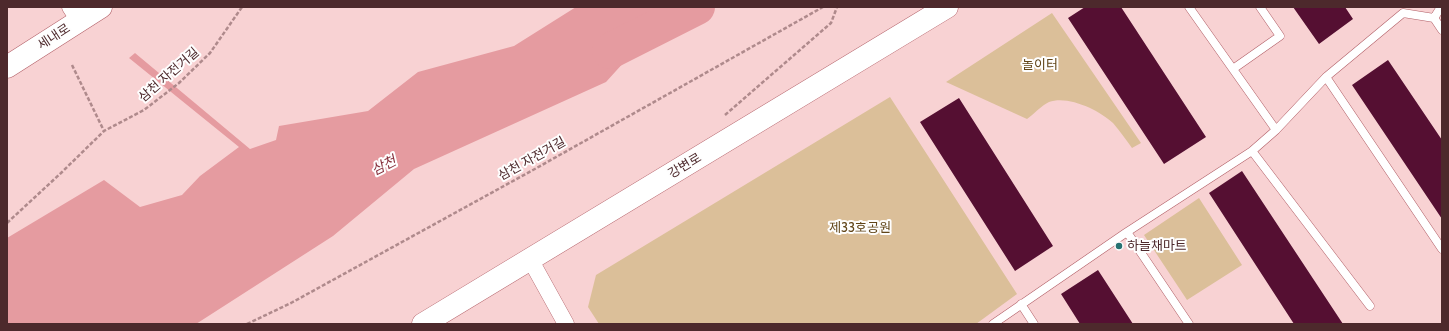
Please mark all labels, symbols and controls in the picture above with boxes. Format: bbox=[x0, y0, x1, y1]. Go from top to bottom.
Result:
street label: 세내로 bbox=[35, 21, 73, 53]
street label: 삼천 자전거길 bbox=[136, 45, 202, 105]
park label: 놀이터 bbox=[1022, 57, 1058, 73]
street label: 삼천 자전거길 bbox=[496, 134, 568, 184]
street label: 강변로 bbox=[666, 150, 704, 182]
water label: 삼천 bbox=[369, 153, 399, 179]
park label: 제33호공원 bbox=[829, 220, 891, 236]
place label: 하늘채마트 bbox=[1127, 238, 1187, 254]
marker: 하늘채마트 bbox=[1114, 241, 1124, 251]

